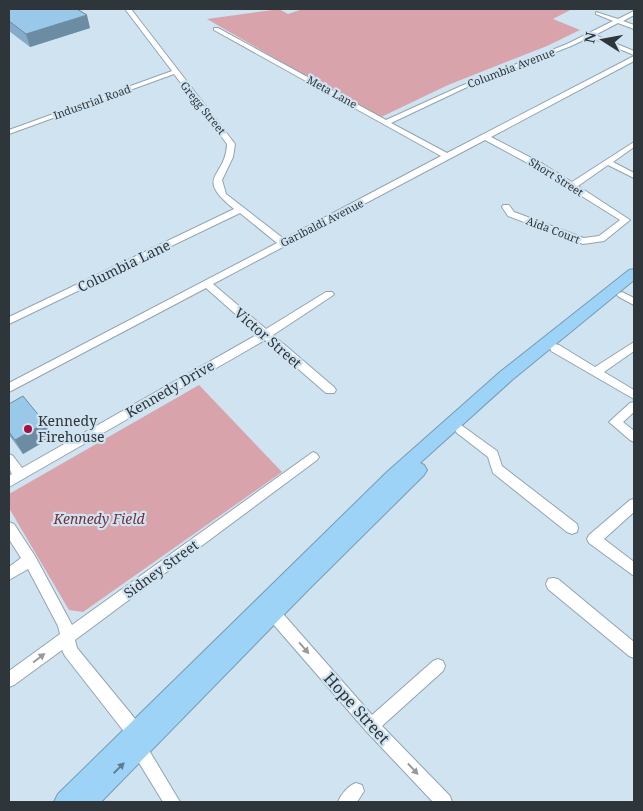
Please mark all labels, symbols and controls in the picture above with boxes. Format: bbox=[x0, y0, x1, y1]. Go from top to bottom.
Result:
north arrow bbox=[578, 15, 628, 65]
text: N bbox=[579, 30, 600, 45]
street label: Columbia Avenue bbox=[465, 44, 557, 91]
street label: Meta Lane bbox=[304, 72, 360, 112]
street label: Gregg Street bbox=[177, 78, 230, 137]
street label: Industrial Road bbox=[51, 80, 133, 122]
street label: Short Street bbox=[526, 154, 587, 199]
street label: Garibaldi Avenue bbox=[278, 195, 366, 250]
street label: Aida Court bbox=[524, 212, 582, 247]
street label: Columbia Lane bbox=[74, 235, 173, 296]
street label: Victor Street bbox=[231, 303, 306, 372]
street label: Kennedy Drive bbox=[122, 355, 218, 422]
place label: Kennedy Firehouse bbox=[38, 411, 105, 446]
marker: Kennedy Firehouse bbox=[22, 423, 34, 435]
park label: Kennedy Field bbox=[52, 509, 145, 528]
street label: Sidney Street bbox=[120, 535, 202, 602]
one-way arrow bbox=[299, 642, 310, 655]
one-way arrow bbox=[32, 653, 46, 663]
street label: Hope Street bbox=[319, 668, 395, 749]
one-way arrow bbox=[113, 762, 125, 774]
one-way arrow bbox=[407, 763, 419, 775]

